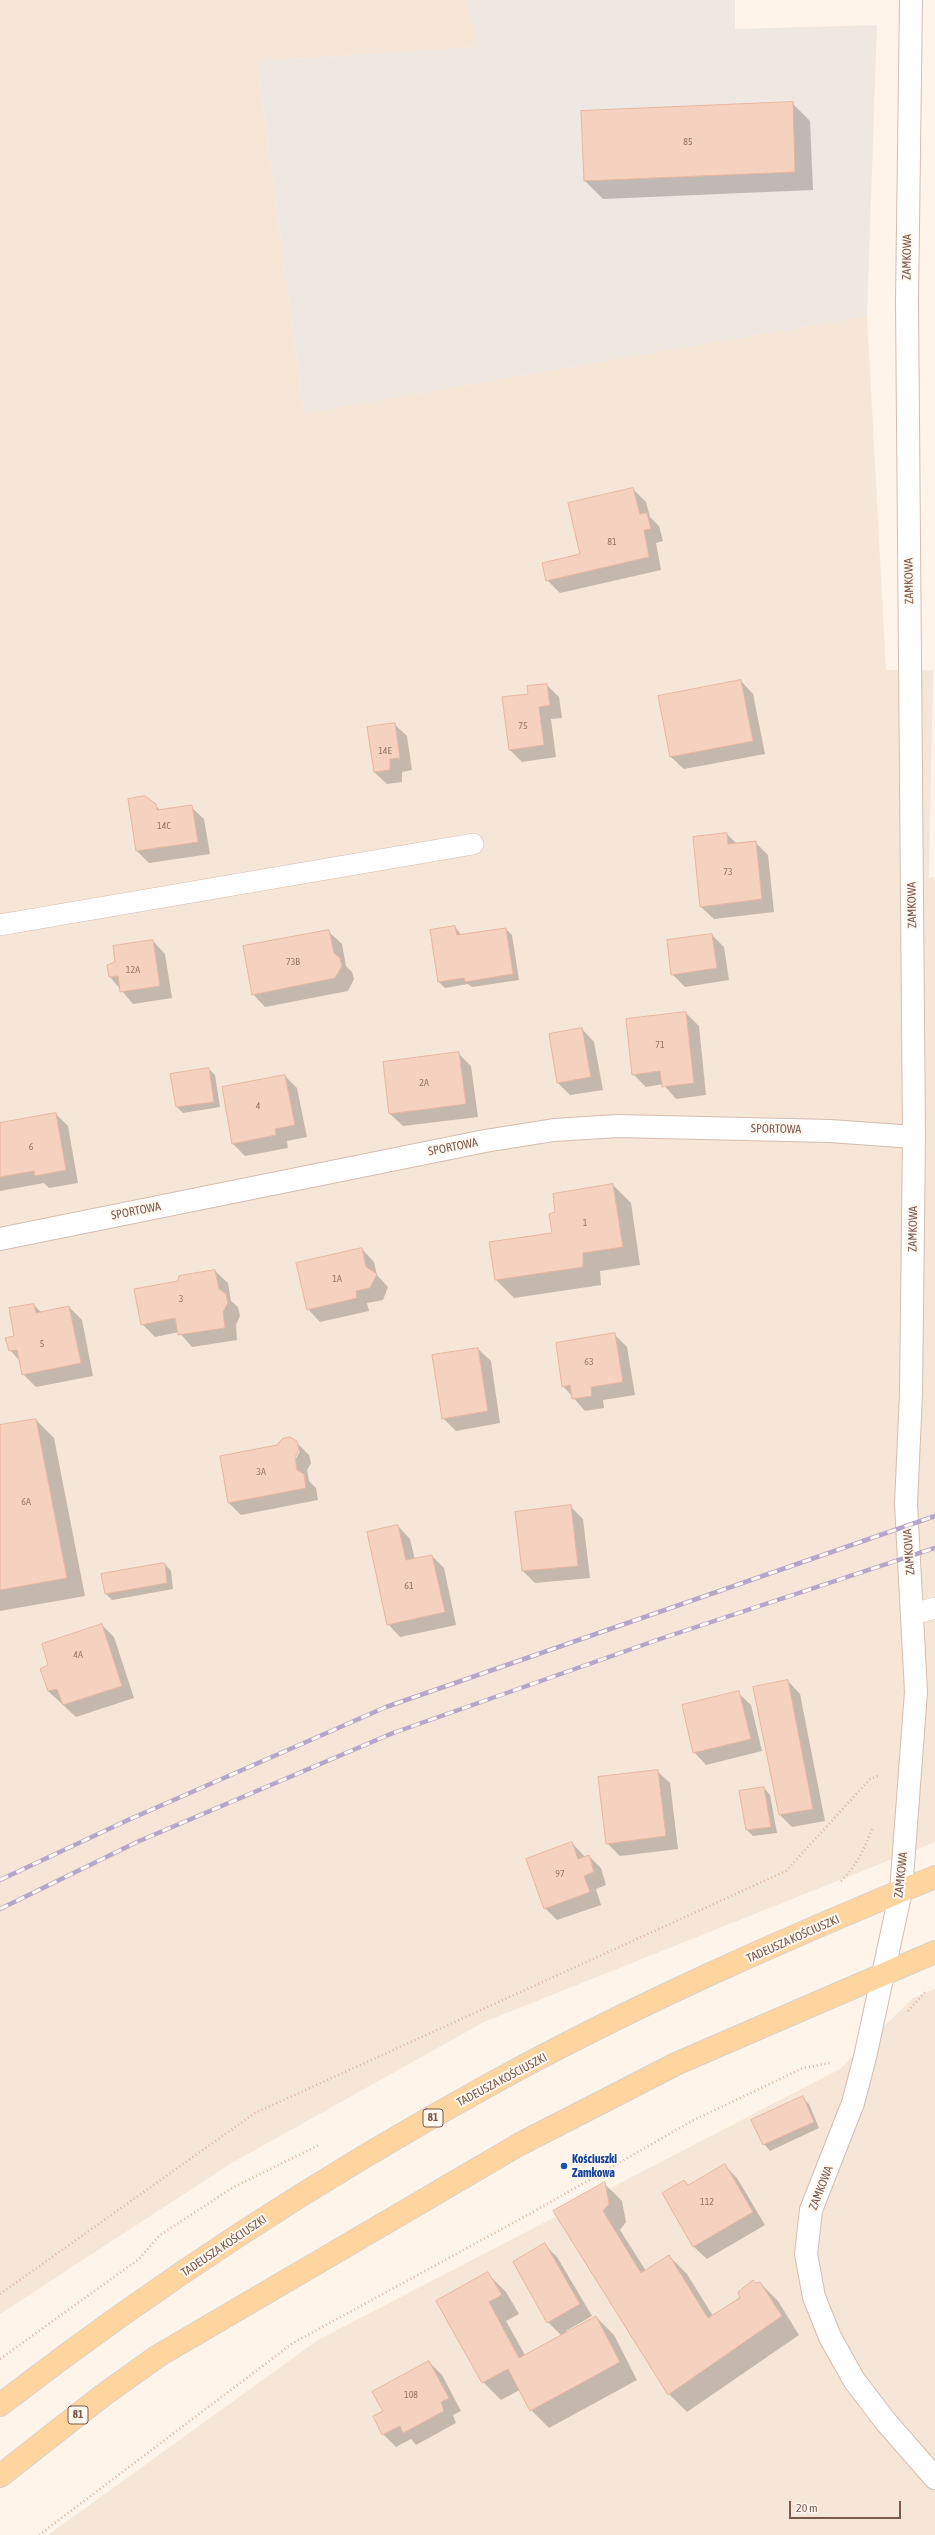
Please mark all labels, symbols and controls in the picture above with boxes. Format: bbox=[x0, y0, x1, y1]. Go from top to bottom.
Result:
house number: 85 bbox=[683, 136, 693, 148]
street label: ZAMKOWA bbox=[899, 234, 915, 280]
house number: 81 bbox=[607, 536, 617, 548]
street label: ZAMKOWA bbox=[901, 558, 917, 604]
house number: 75 bbox=[518, 720, 528, 732]
house number: 14E bbox=[378, 745, 392, 757]
house number: 14C bbox=[157, 820, 171, 832]
house number: 73 bbox=[723, 866, 733, 878]
street label: ZAMKOWA bbox=[904, 882, 920, 928]
house number: 73B bbox=[286, 956, 300, 968]
house number: 12A bbox=[126, 964, 140, 976]
house number: 71 bbox=[655, 1039, 665, 1051]
house number: 2A bbox=[419, 1077, 429, 1089]
house number: 4 bbox=[256, 1100, 260, 1112]
street label: SPORTOWA bbox=[751, 1121, 801, 1137]
street label: SPORTOWA bbox=[427, 1135, 479, 1159]
house number: 6 bbox=[29, 1141, 33, 1153]
street label: SPORTOWA bbox=[110, 1199, 162, 1223]
street label: ZAMKOWA bbox=[905, 1206, 921, 1252]
house number: 1 bbox=[583, 1217, 587, 1229]
house number: 1A bbox=[332, 1273, 342, 1285]
house number: 3 bbox=[179, 1293, 183, 1305]
house number: 5 bbox=[40, 1338, 44, 1350]
house number: 63 bbox=[584, 1356, 594, 1368]
house number: 3A bbox=[256, 1466, 266, 1478]
house number: 6A bbox=[21, 1496, 31, 1508]
street label: ZAMKOWA bbox=[900, 1529, 918, 1575]
house number: 61 bbox=[404, 1580, 414, 1592]
house number: 4A bbox=[73, 1649, 83, 1661]
street label: ZAMKOWA bbox=[891, 1851, 911, 1899]
house number: 97 bbox=[555, 1868, 565, 1880]
street label: TADEUSZA KOŚCIUSZKI bbox=[744, 1912, 842, 1966]
street label: TADEUSZA KOŚCIUSZKI bbox=[454, 2050, 550, 2110]
road number: 81 bbox=[423, 2109, 443, 2127]
place label: Kościuszki Zamkowa bbox=[572, 2152, 617, 2180]
marker: Kościuszki Zamkowa bbox=[559, 2161, 569, 2171]
street label: ZAMKOWA bbox=[806, 2164, 836, 2212]
house number: 112 bbox=[700, 2196, 714, 2208]
street label: TADEUSZA KOŚCIUSZKI bbox=[179, 2212, 269, 2280]
house number: 108 bbox=[404, 2389, 418, 2401]
road number: 81 bbox=[68, 2406, 88, 2424]
scale bar bbox=[791, 2493, 903, 2519]
text: 20 m bbox=[796, 2501, 818, 2515]

